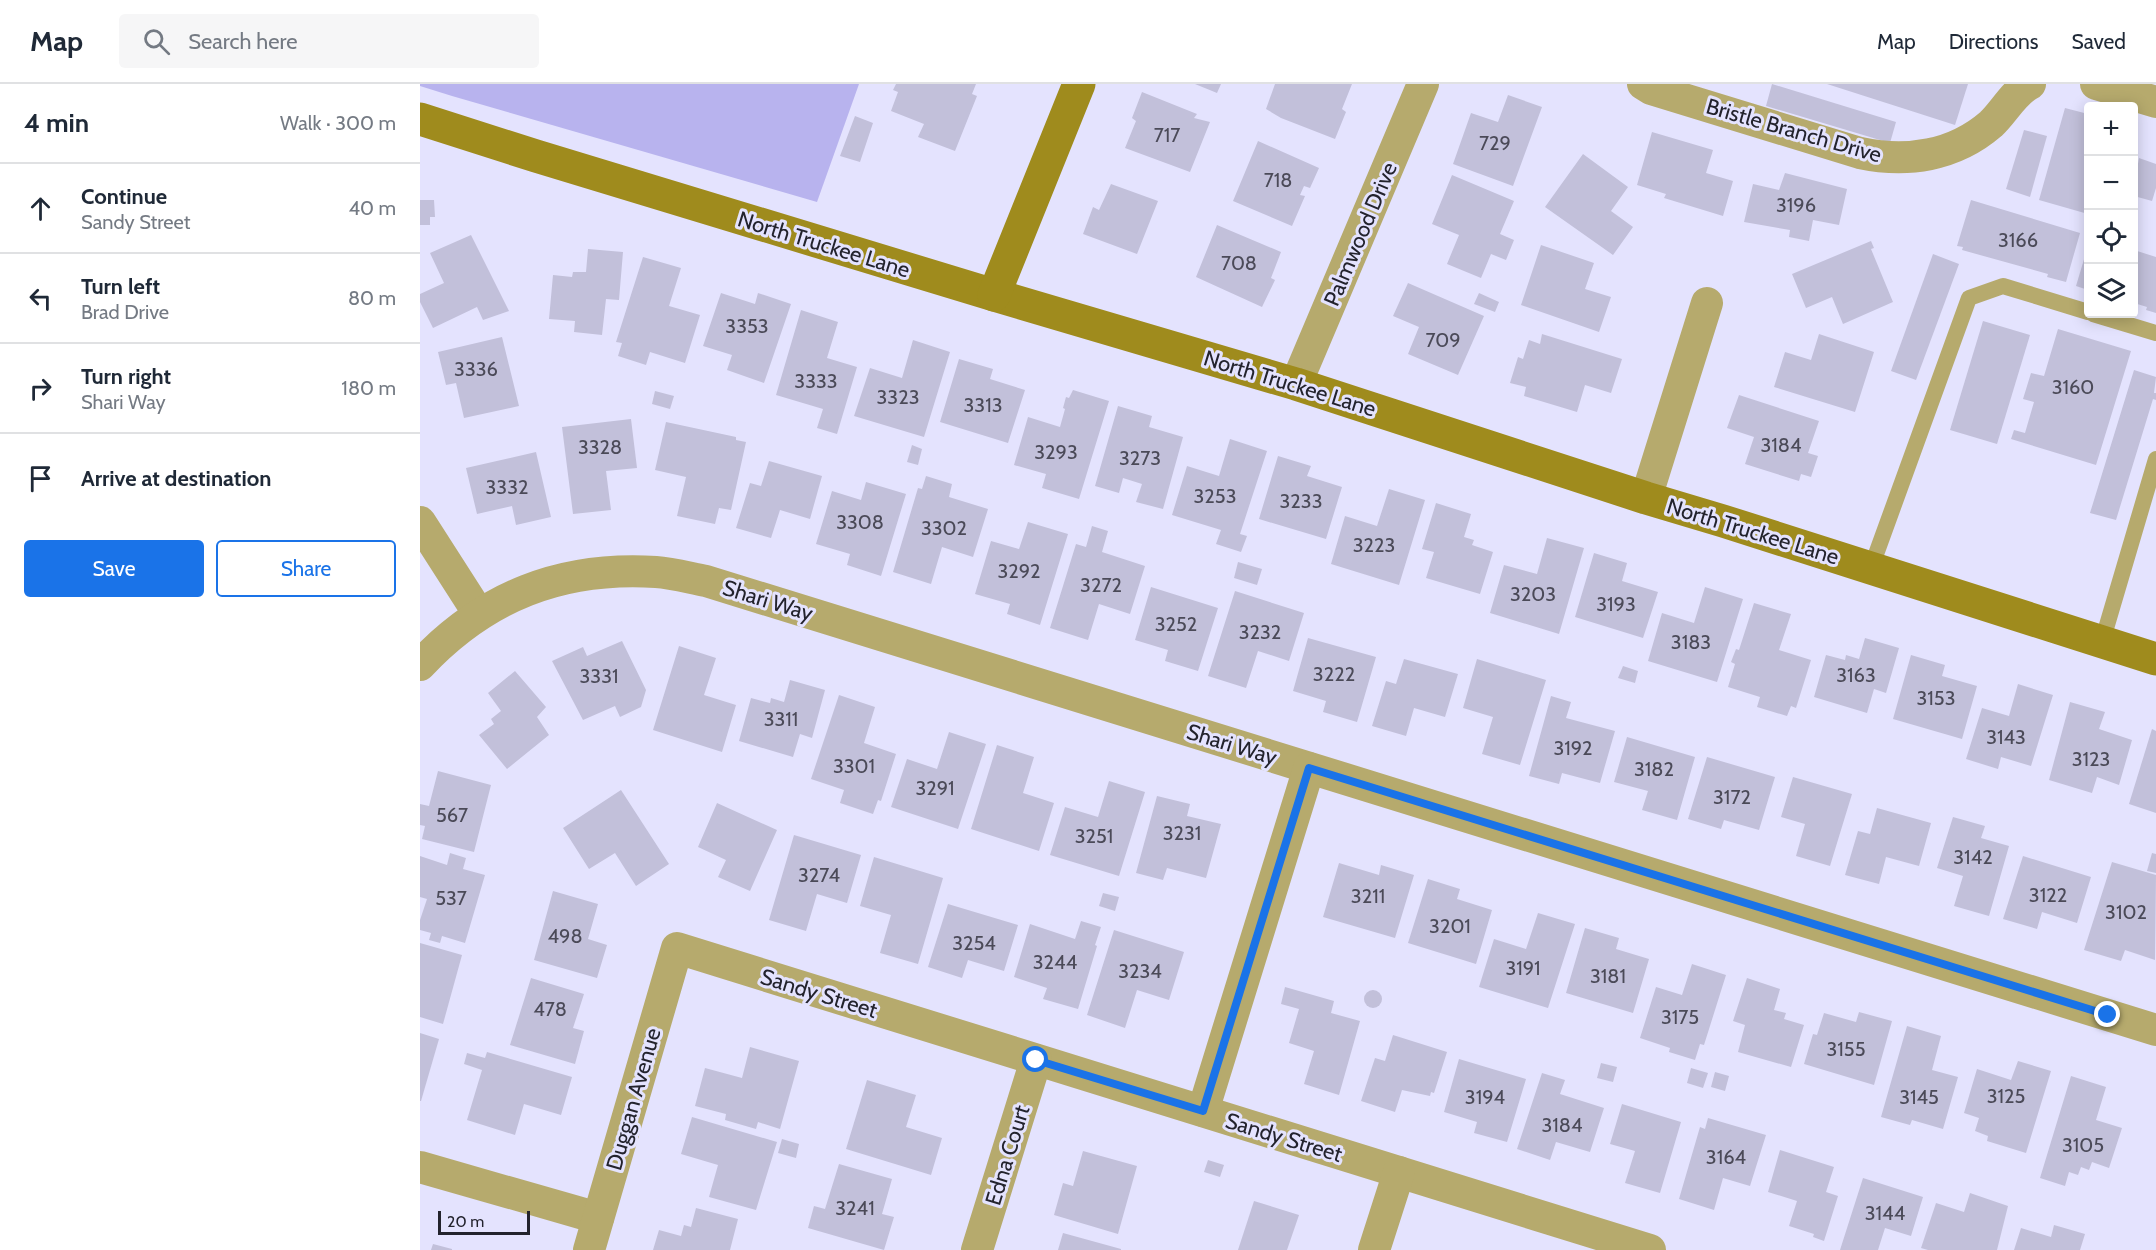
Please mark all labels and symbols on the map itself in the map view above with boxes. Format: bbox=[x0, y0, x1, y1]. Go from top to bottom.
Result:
street label: Bristle Branch Drive bbox=[1703, 93, 1885, 168]
house number: 717 bbox=[1154, 123, 1180, 147]
house number: 729 bbox=[1479, 131, 1511, 155]
street label: Palmwood Drive bbox=[1318, 158, 1403, 310]
house number: 718 bbox=[1264, 168, 1292, 192]
house number: 3196 bbox=[1776, 193, 1816, 217]
street label: North Truckee Lane bbox=[734, 205, 913, 284]
house number: 3166 bbox=[1998, 228, 2038, 252]
house number: 708 bbox=[1221, 251, 1257, 275]
house number: 3353 bbox=[725, 314, 769, 338]
house number: 709 bbox=[1425, 328, 1461, 352]
street label: North Truckee Lane bbox=[1200, 344, 1379, 423]
house number: 3336 bbox=[454, 357, 498, 381]
house number: 3333 bbox=[794, 369, 838, 393]
house number: 3160 bbox=[2052, 375, 2094, 399]
house number: 3323 bbox=[877, 385, 919, 409]
house number: 3313 bbox=[964, 393, 1002, 417]
house number: 3184 bbox=[1760, 433, 1802, 457]
house number: 3328 bbox=[578, 435, 622, 459]
house number: 3293 bbox=[1034, 440, 1078, 464]
house number: 3273 bbox=[1119, 446, 1161, 470]
house number: 3332 bbox=[486, 475, 528, 499]
house number: 3253 bbox=[1194, 484, 1236, 508]
house number: 3233 bbox=[1280, 489, 1322, 513]
street label: North Truckee Lane bbox=[1663, 492, 1842, 571]
house number: 3308 bbox=[836, 510, 884, 534]
house number: 3302 bbox=[921, 516, 967, 540]
house number: 3223 bbox=[1353, 533, 1395, 557]
house number: 3292 bbox=[997, 559, 1041, 583]
house number: 3272 bbox=[1080, 573, 1122, 597]
street label: Shari Way bbox=[719, 574, 816, 627]
house number: 3203 bbox=[1510, 582, 1556, 606]
house number: 3193 bbox=[1596, 592, 1636, 616]
house number: 3252 bbox=[1155, 612, 1197, 636]
house number: 3232 bbox=[1239, 620, 1281, 644]
house number: 3183 bbox=[1671, 630, 1711, 654]
house number: 3222 bbox=[1313, 662, 1355, 686]
house number: 3163 bbox=[1836, 663, 1876, 687]
house number: 3331 bbox=[580, 664, 618, 688]
house number: 3153 bbox=[1917, 686, 1955, 710]
house number: 3311 bbox=[764, 707, 798, 731]
street label: Shari Way bbox=[1183, 718, 1280, 771]
house number: 3143 bbox=[1986, 725, 2026, 749]
house number: 3192 bbox=[1553, 736, 1593, 760]
house number: 3123 bbox=[2072, 747, 2110, 771]
house number: 3301 bbox=[833, 754, 875, 778]
house number: 3182 bbox=[1634, 757, 1674, 781]
house number: 3291 bbox=[915, 776, 955, 800]
house number: 3172 bbox=[1713, 785, 1751, 809]
house number: 567 bbox=[436, 803, 468, 827]
house number: 3231 bbox=[1163, 821, 1201, 845]
house number: 3251 bbox=[1075, 824, 1113, 848]
house number: 3142 bbox=[1953, 845, 1993, 869]
house number: 3274 bbox=[798, 863, 841, 887]
house number: 3122 bbox=[2029, 883, 2067, 907]
house number: 3211 bbox=[1351, 884, 1385, 908]
house number: 537 bbox=[435, 886, 467, 910]
house number: 3102 bbox=[2105, 900, 2147, 924]
house number: 3201 bbox=[1429, 914, 1471, 938]
house number: 498 bbox=[547, 924, 583, 948]
house number: 3254 bbox=[952, 931, 996, 955]
house number: 3244 bbox=[1033, 950, 1078, 974]
house number: 3191 bbox=[1505, 956, 1541, 980]
house number: 3234 bbox=[1118, 959, 1162, 983]
street label: Sandy Street bbox=[757, 963, 881, 1024]
house number: 3181 bbox=[1590, 964, 1626, 988]
house number: 478 bbox=[533, 997, 567, 1021]
route end bbox=[2094, 1001, 2120, 1027]
house number: 3175 bbox=[1661, 1005, 1699, 1029]
street label: Duggan Avenue bbox=[600, 1025, 667, 1173]
house number: 3155 bbox=[1827, 1037, 1865, 1061]
route start bbox=[1022, 1046, 1048, 1072]
house number: 3125 bbox=[1987, 1084, 2025, 1108]
house number: 3194 bbox=[1465, 1085, 1506, 1109]
house number: 3145 bbox=[1899, 1085, 1939, 1109]
street label: Edna Court bbox=[979, 1101, 1036, 1208]
street label: Sandy Street bbox=[1222, 1107, 1346, 1168]
house number: 3184 bbox=[1541, 1113, 1583, 1137]
house number: 3105 bbox=[2062, 1133, 2104, 1157]
house number: 3164 bbox=[1706, 1145, 1747, 1169]
house number: 3241 bbox=[835, 1196, 875, 1220]
house number: 3144 bbox=[1865, 1201, 1906, 1225]
scale bar bbox=[438, 1208, 530, 1236]

